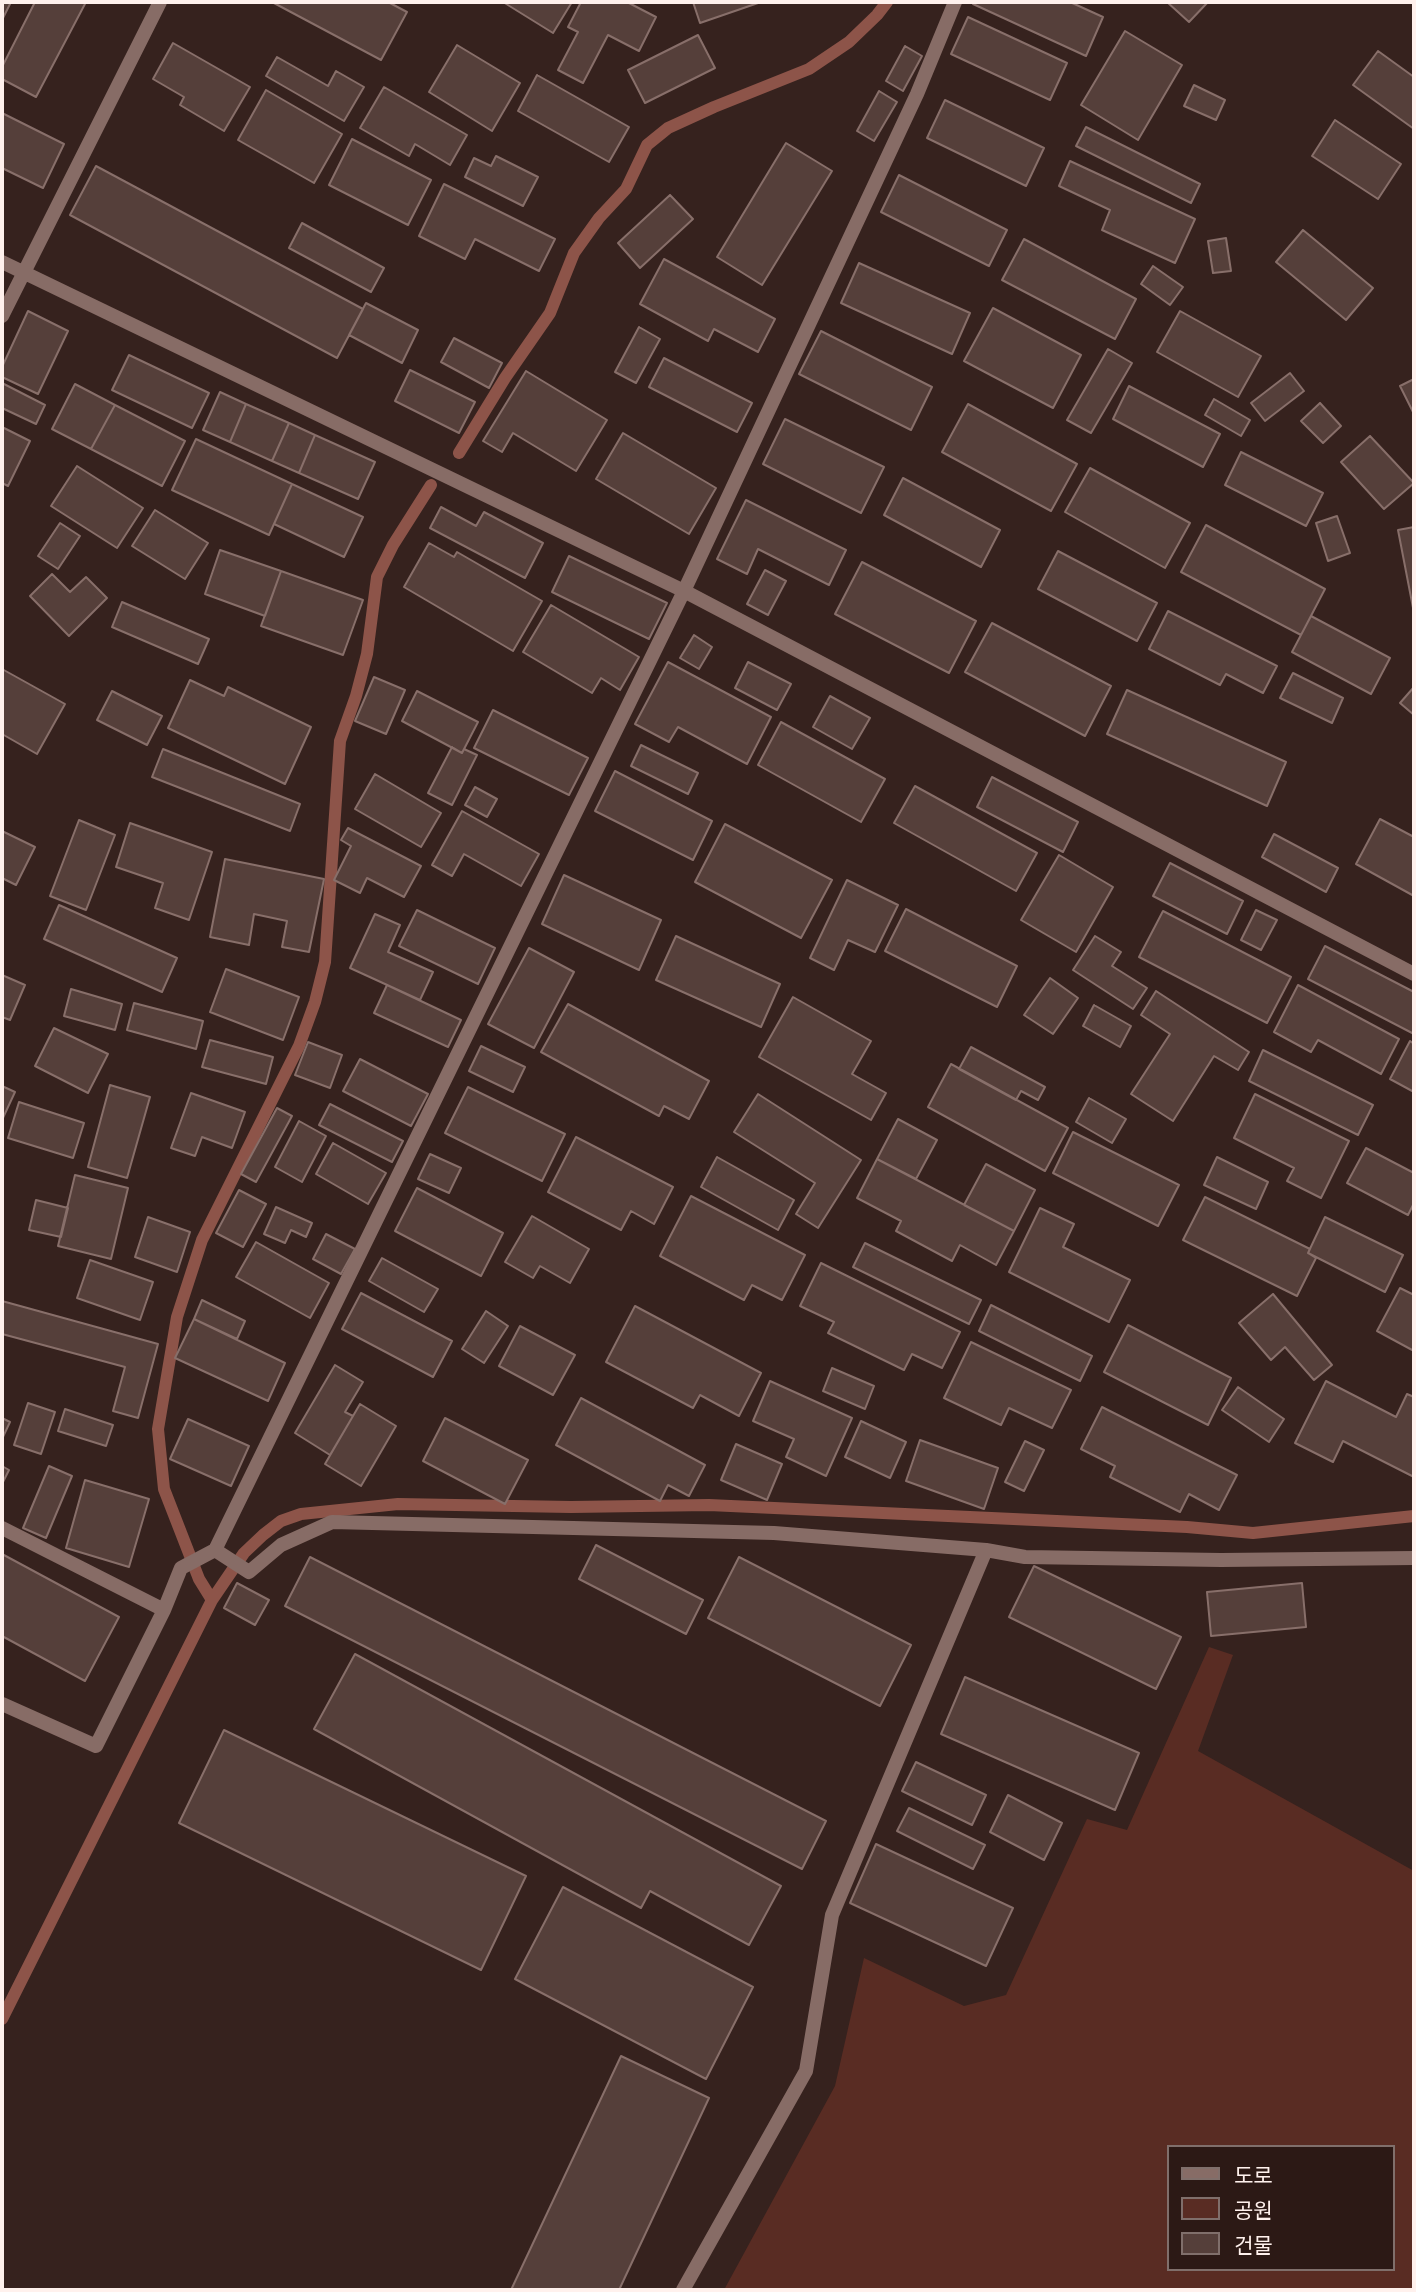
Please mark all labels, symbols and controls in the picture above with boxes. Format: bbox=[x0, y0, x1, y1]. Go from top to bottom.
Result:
legend bbox=[1168, 2145, 1395, 2271]
text: 도로 bbox=[1234, 2162, 1273, 2188]
text: 공원 bbox=[1234, 2197, 1273, 2223]
text: 건물 bbox=[1234, 2232, 1273, 2258]

